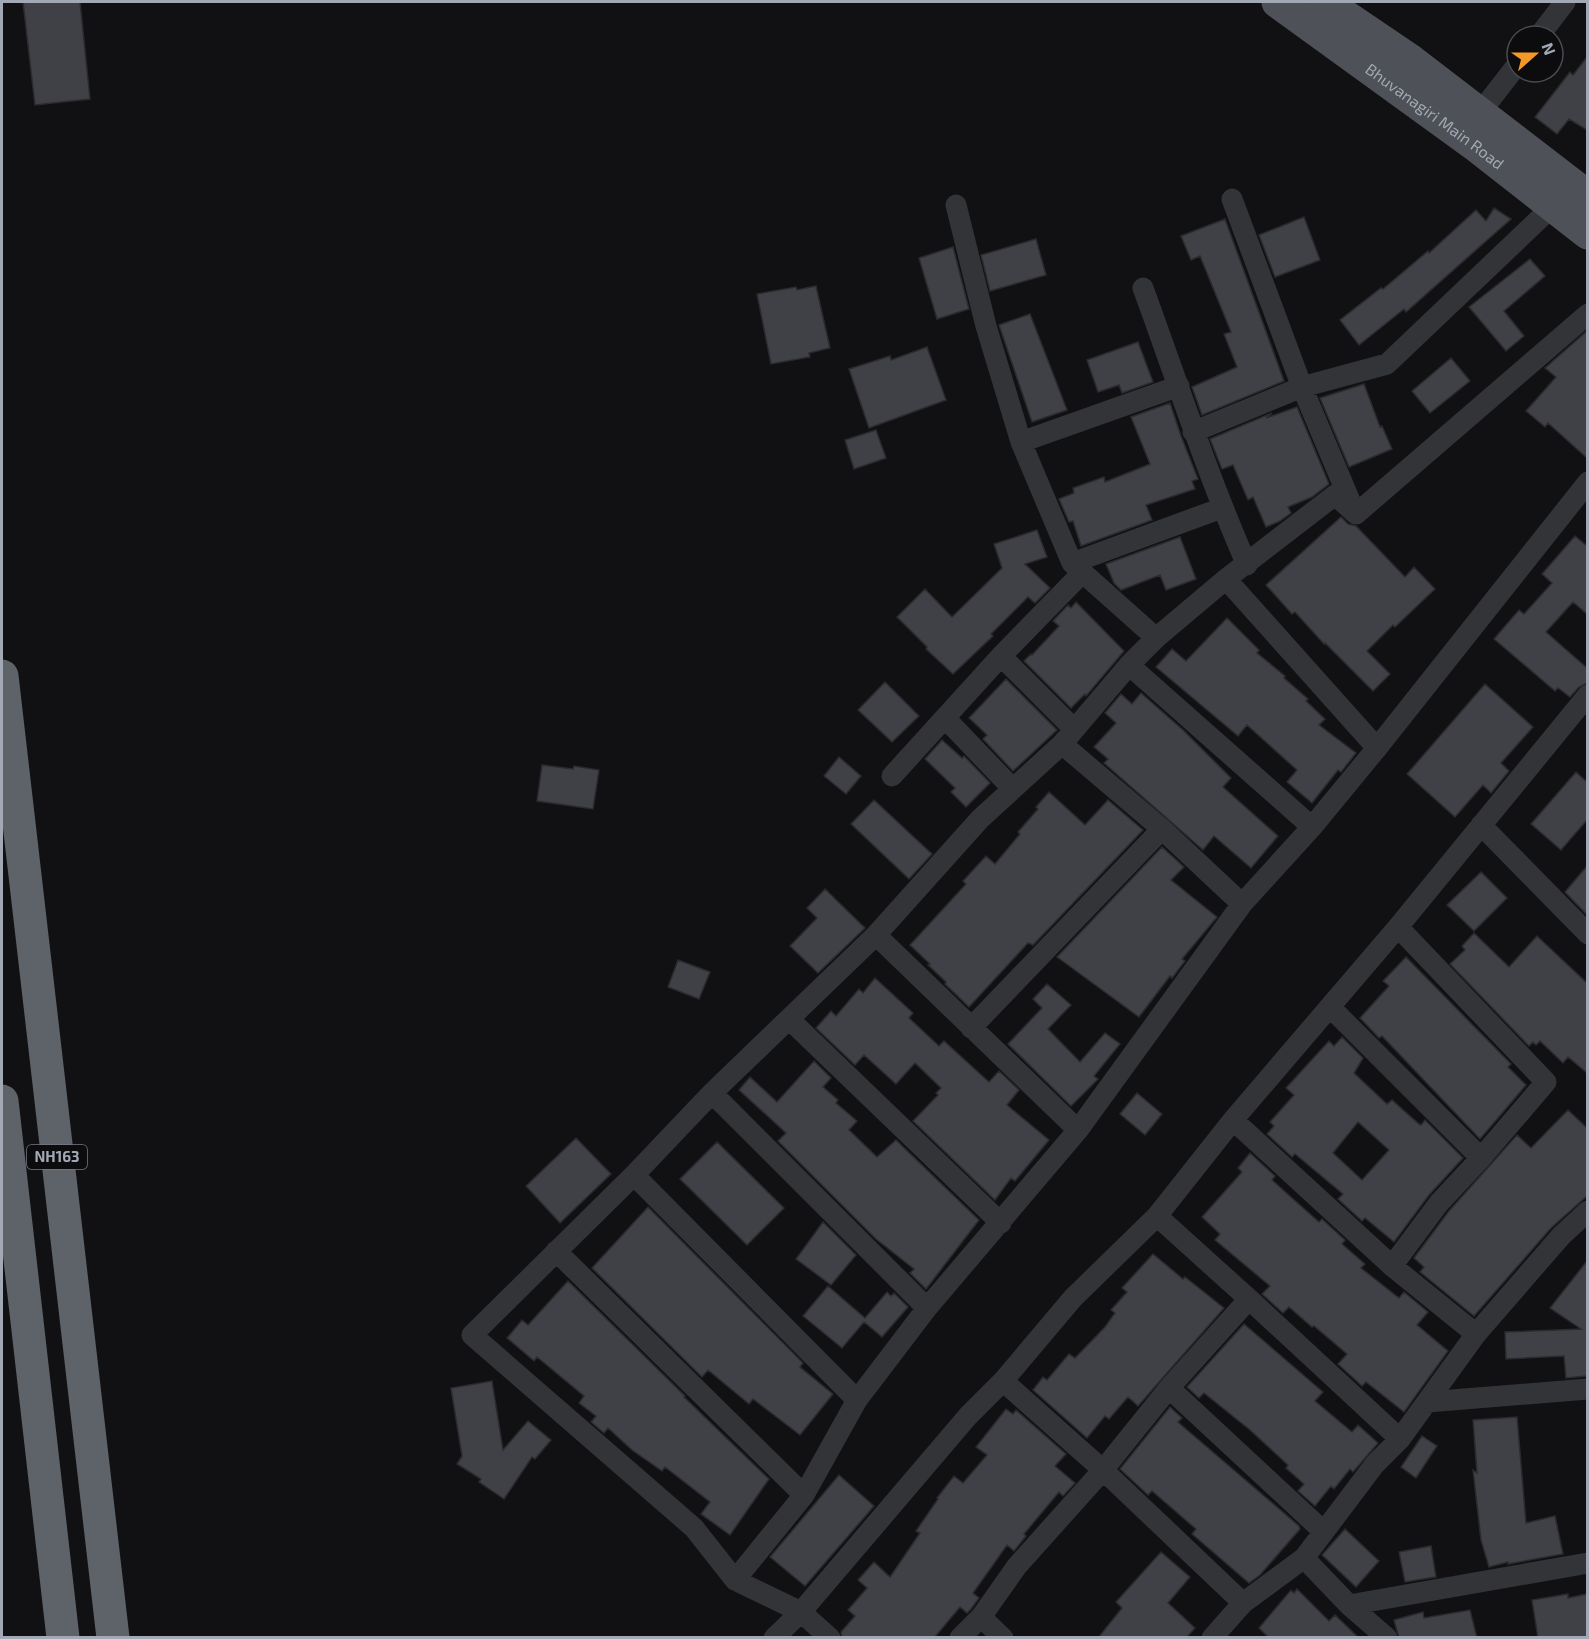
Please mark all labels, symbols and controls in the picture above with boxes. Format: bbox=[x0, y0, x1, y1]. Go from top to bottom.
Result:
north arrow bbox=[1505, 24, 1565, 84]
text: N bbox=[1539, 40, 1560, 57]
street label: Bhuvanagiri Main Road bbox=[1362, 59, 1508, 173]
road number: NH163 bbox=[27, 1145, 87, 1169]

